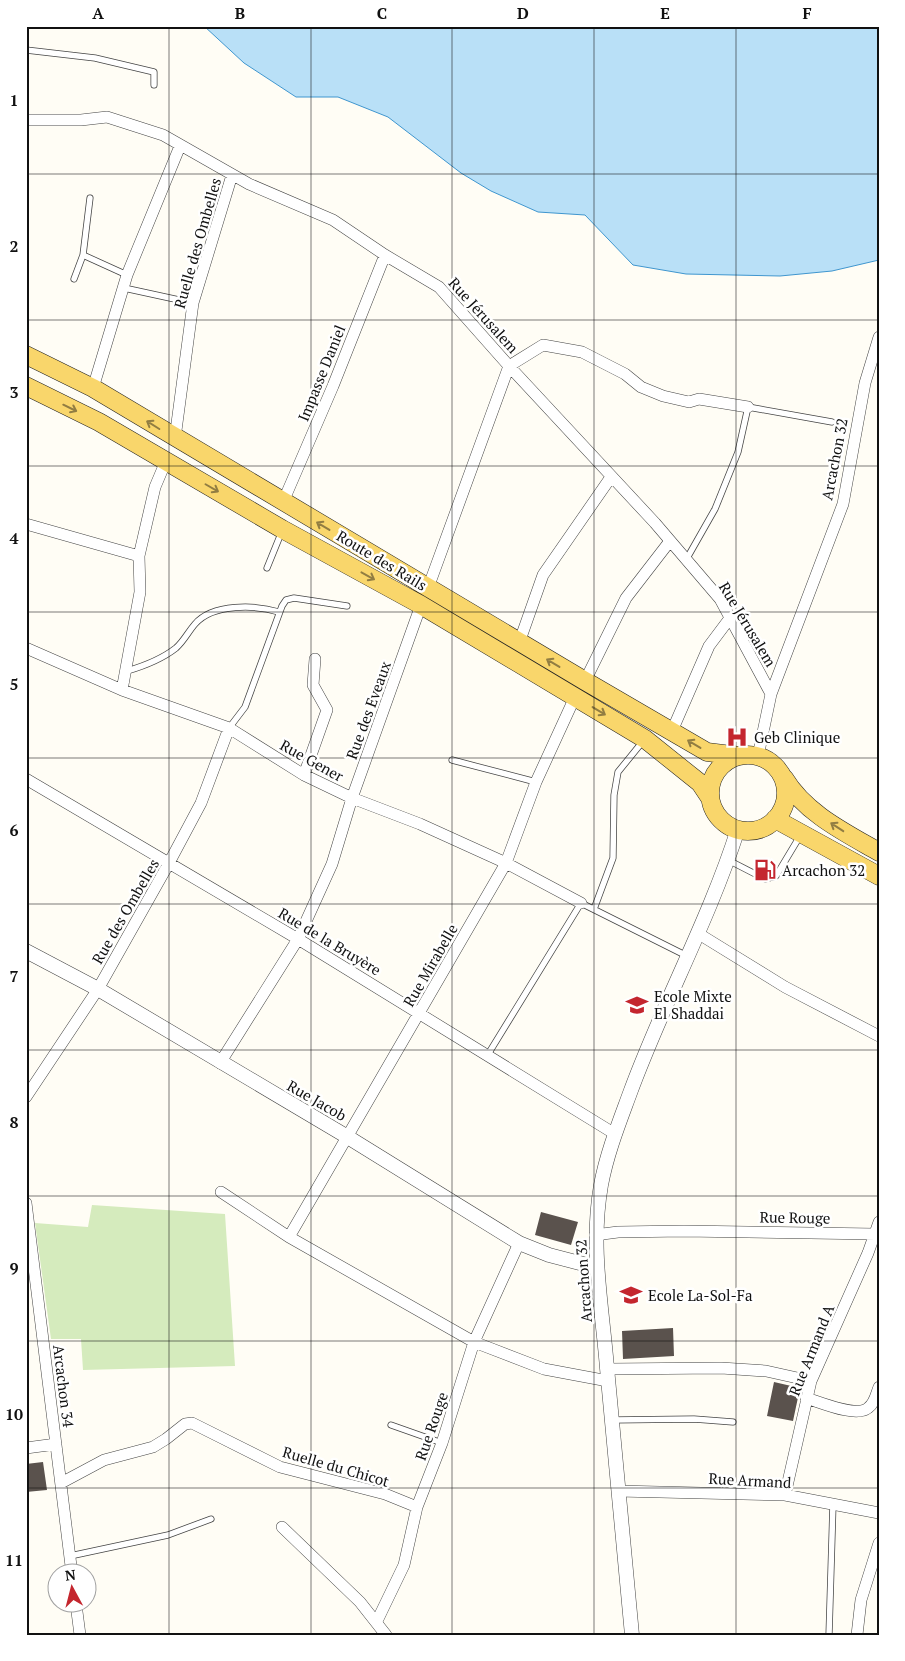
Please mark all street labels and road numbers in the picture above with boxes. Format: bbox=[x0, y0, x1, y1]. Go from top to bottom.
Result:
street label: Ruelle des Ombelles bbox=[169, 175, 225, 311]
street label: Rue Jérusalem bbox=[445, 273, 523, 357]
street label: Impasse Daniel bbox=[293, 322, 349, 424]
street label: Arcachon 32 bbox=[816, 416, 852, 502]
street label: Route des Rails bbox=[333, 525, 431, 595]
street label: Rue Jérusalem bbox=[715, 578, 781, 670]
street label: Rue des Eveaux bbox=[341, 658, 395, 762]
street label: Rue Gener bbox=[277, 734, 347, 786]
street label: Rue des Ombelles bbox=[87, 855, 163, 967]
street label: Rue de la Bruyère bbox=[275, 902, 385, 980]
street label: Rue Mirabelle bbox=[398, 920, 462, 1010]
street label: Rue Jacob bbox=[284, 1075, 350, 1125]
street label: Rue Rouge bbox=[759, 1206, 831, 1228]
street label: Arcachon 32 bbox=[570, 1239, 596, 1323]
street label: Rue Armand A bbox=[784, 1301, 839, 1398]
street label: Arcachon 34 bbox=[49, 1343, 79, 1429]
street label: Rue Rouge bbox=[410, 1389, 452, 1463]
street label: Ruelle du Chicot bbox=[280, 1441, 392, 1491]
street label: Rue Armand bbox=[708, 1468, 792, 1492]

